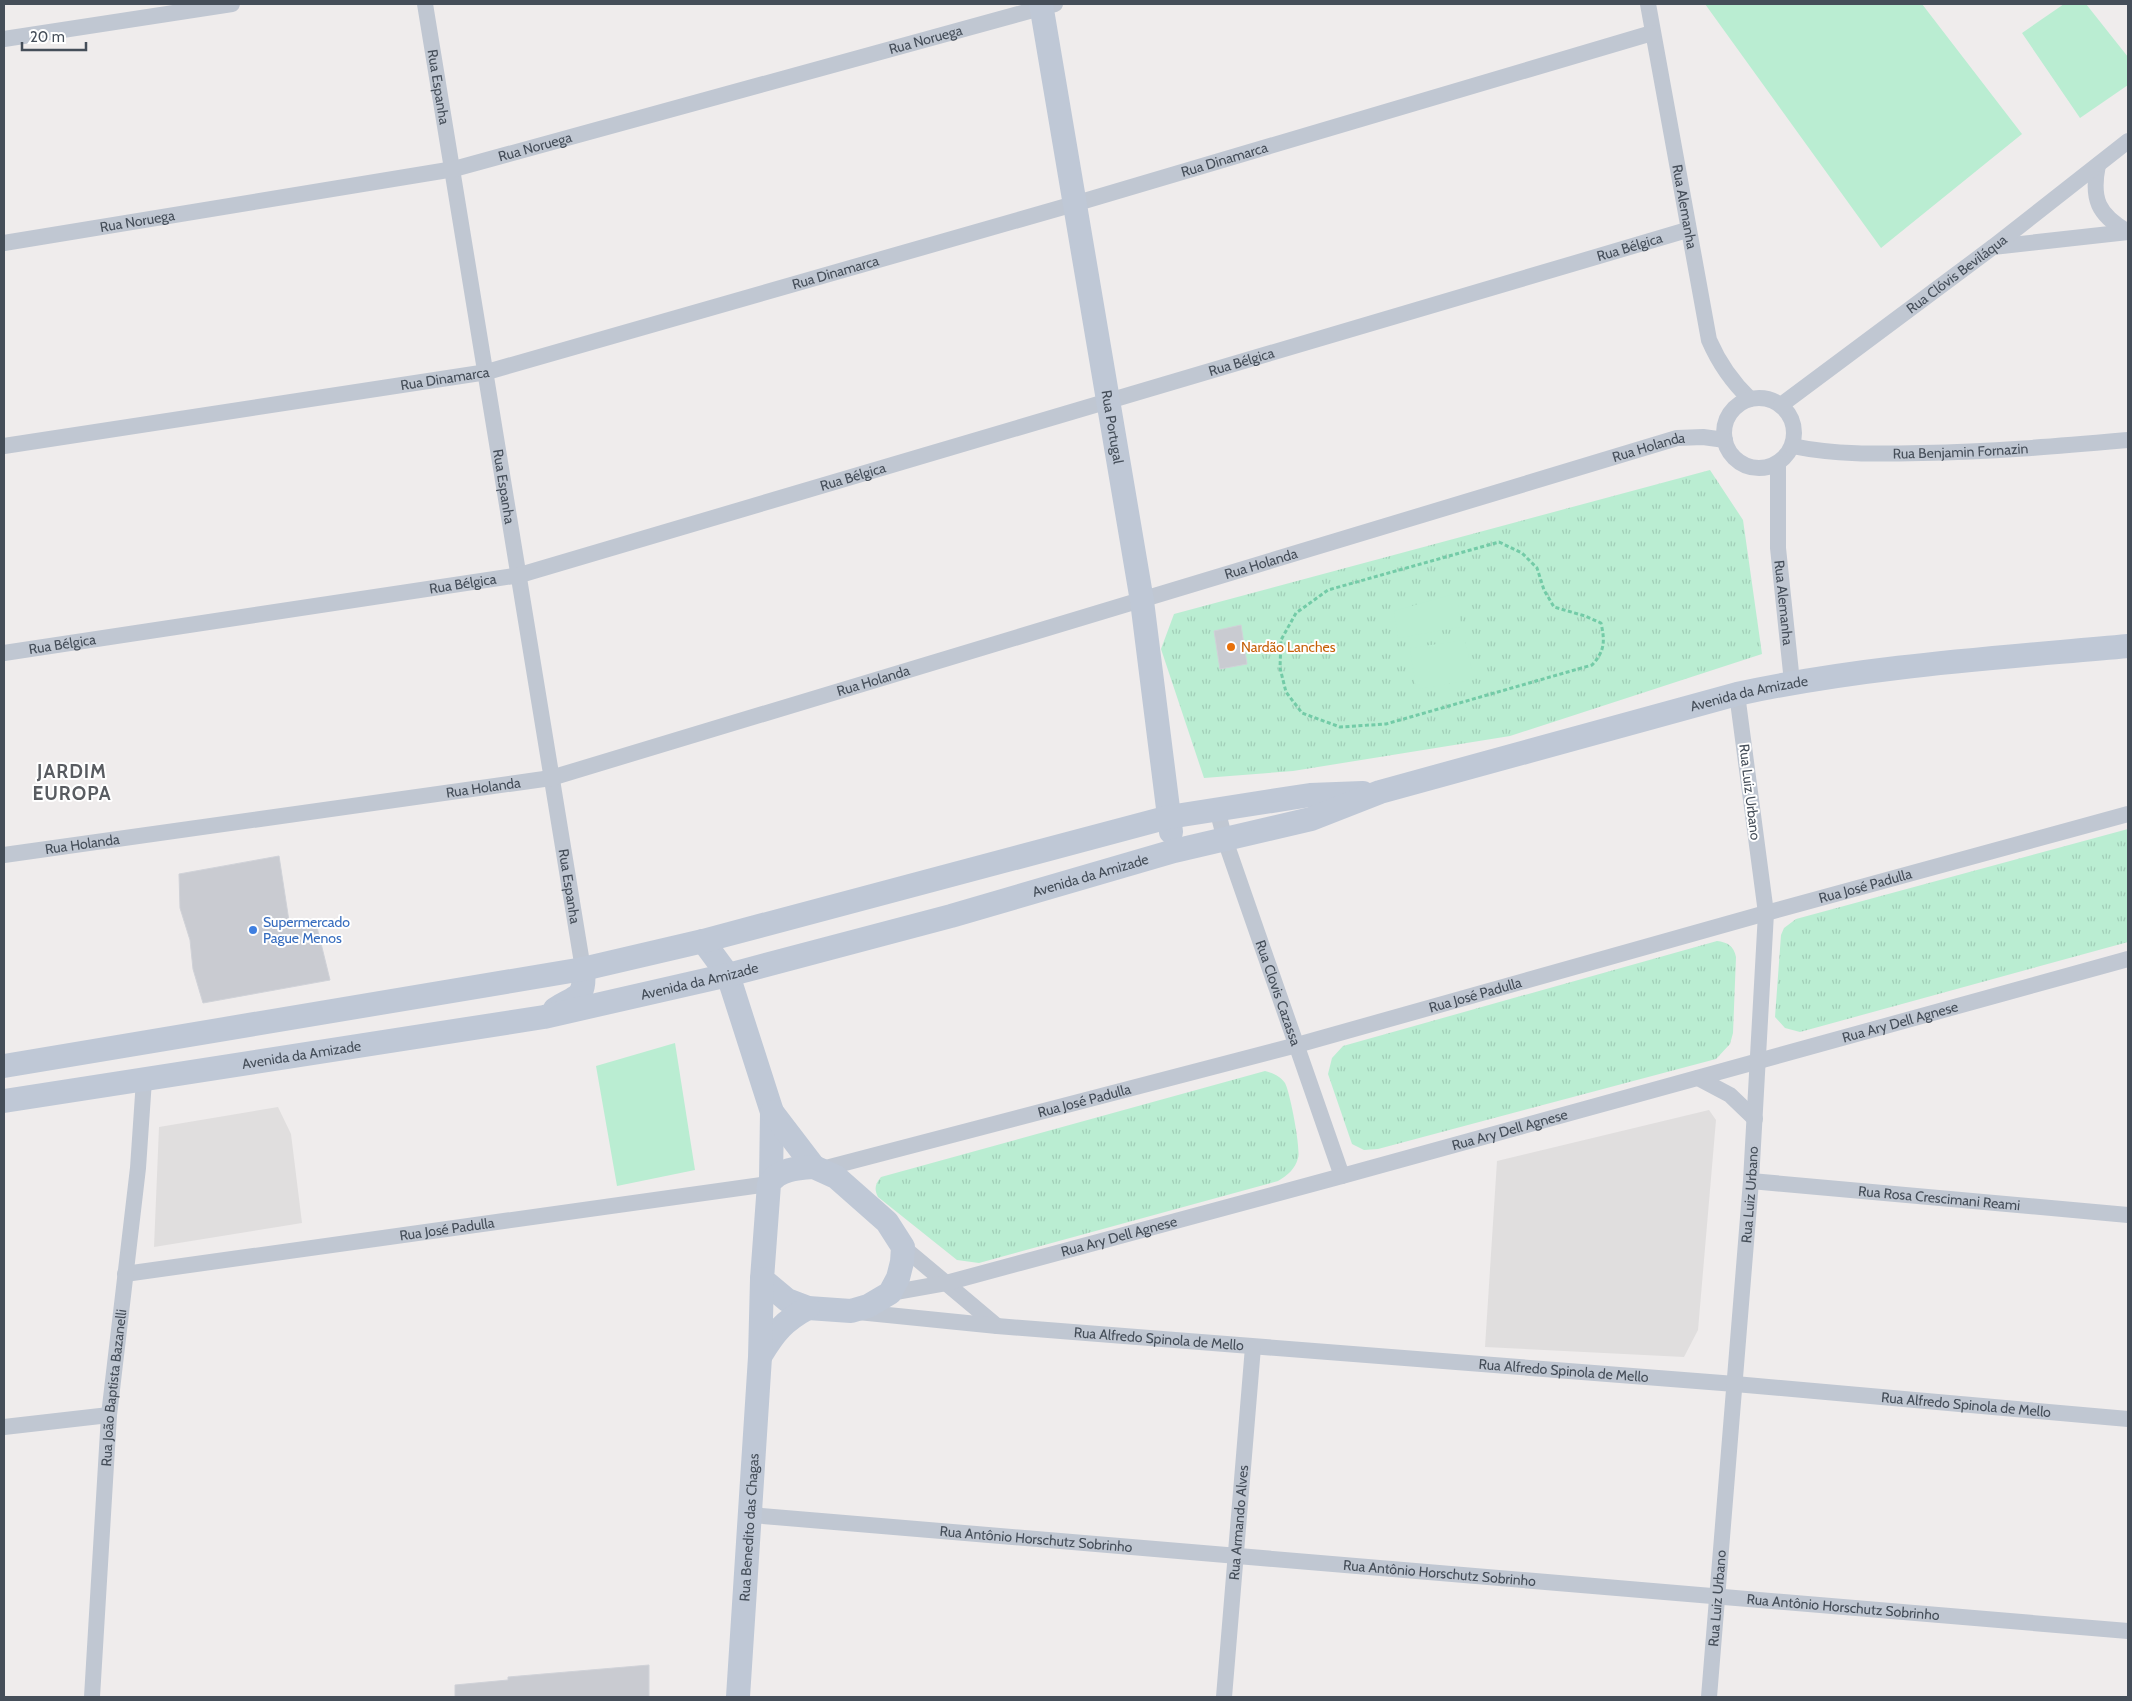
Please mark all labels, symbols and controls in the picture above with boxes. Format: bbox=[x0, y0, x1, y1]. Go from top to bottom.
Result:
scale bar bbox=[22, 20, 86, 52]
street label: Rua Noruega bbox=[887, 21, 965, 58]
text: 20 m bbox=[30, 28, 65, 46]
street label: Rua Espanha bbox=[424, 48, 454, 126]
street label: Rua Noruega bbox=[496, 128, 574, 165]
street label: Rua Dinamarca bbox=[1179, 138, 1270, 181]
street label: Rua Alemanha bbox=[1668, 163, 1701, 251]
street label: Rua Noruega bbox=[98, 206, 176, 236]
street label: Rua Bélgica bbox=[1595, 229, 1665, 265]
street label: Rua Clóvis Beviláqua bbox=[1903, 230, 2011, 318]
street label: Rua Dinamarca bbox=[790, 251, 881, 293]
street label: Rua Bélgica bbox=[1206, 343, 1277, 380]
street label: Rua Dinamarca bbox=[399, 363, 491, 394]
street label: Rua Portugal bbox=[1097, 389, 1128, 466]
street label: Rua Holanda bbox=[1610, 429, 1686, 466]
street label: Rua Benjamin Fornazin bbox=[1893, 439, 2029, 463]
street label: Rua Espanha bbox=[489, 448, 519, 526]
street label: Rua Bélgica bbox=[818, 458, 888, 495]
street label: Rua Holanda bbox=[1222, 544, 1300, 583]
street label: Rua Alemanha bbox=[1770, 559, 1797, 646]
street label: Rua Bélgica bbox=[428, 570, 498, 598]
street label: Rua Bélgica bbox=[28, 630, 97, 658]
place label: Nardão Lanches bbox=[1241, 638, 1336, 656]
marker: Nardão Lanches bbox=[1225, 641, 1237, 653]
street label: Rua Holanda bbox=[835, 661, 912, 700]
street label: Avenida da Amizade bbox=[1688, 672, 1809, 715]
street label: Rua Luiz Urbano bbox=[1735, 743, 1765, 841]
district label: JARDIM EUROPA bbox=[32, 760, 112, 805]
street label: Rua Holanda bbox=[445, 773, 522, 802]
street label: Rua Holanda bbox=[44, 830, 121, 858]
street label: Rua Espanha bbox=[554, 847, 584, 925]
street label: Avenida da Amizade bbox=[1030, 850, 1151, 901]
street label: Rua José Padulla bbox=[1817, 864, 1914, 907]
place label: Supermercado Pague Menos bbox=[263, 913, 350, 947]
marker: Supermercado Pague Menos bbox=[247, 924, 259, 936]
street label: Rua Clovis Cazassa bbox=[1252, 938, 1305, 1049]
street label: Avenida da Amizade bbox=[639, 958, 760, 1004]
street label: Rua José Padulla bbox=[1427, 973, 1524, 1016]
street label: Rua Ary Dell Agnese bbox=[1840, 997, 1960, 1046]
street label: Avenida da Amizade bbox=[241, 1037, 362, 1073]
street label: Rua José Padulla bbox=[1036, 1080, 1133, 1121]
street label: Rua Ary Dell Agnese bbox=[1450, 1105, 1570, 1154]
street label: Rua Luiz Urbano bbox=[1737, 1146, 1762, 1244]
street label: Rua Rosa Crescimani Reami bbox=[1858, 1182, 2021, 1214]
street label: Rua Ary Dell Agnese bbox=[1059, 1212, 1179, 1261]
street label: Rua José Padulla bbox=[398, 1213, 496, 1245]
street label: Rua João Baptista Bazanelli bbox=[97, 1308, 130, 1467]
street label: Rua Alfredo Spinola de Mello bbox=[1073, 1323, 1245, 1354]
street label: Rua Alfredo Spinola de Mello bbox=[1478, 1355, 1649, 1386]
street label: Rua Alfredo Spinola de Mello bbox=[1880, 1388, 2052, 1421]
street label: Rua Benedito das Chagas bbox=[735, 1453, 763, 1602]
street label: Rua Armando Alves bbox=[1225, 1464, 1252, 1581]
street label: Rua Antônio Horschutz Sobrinho bbox=[939, 1522, 1133, 1556]
street label: Rua Luiz Urbano bbox=[1704, 1549, 1730, 1647]
street label: Rua Antônio Horschutz Sobrinho bbox=[1342, 1556, 1537, 1590]
street label: Rua Antônio Horschutz Sobrinho bbox=[1746, 1590, 1941, 1624]

